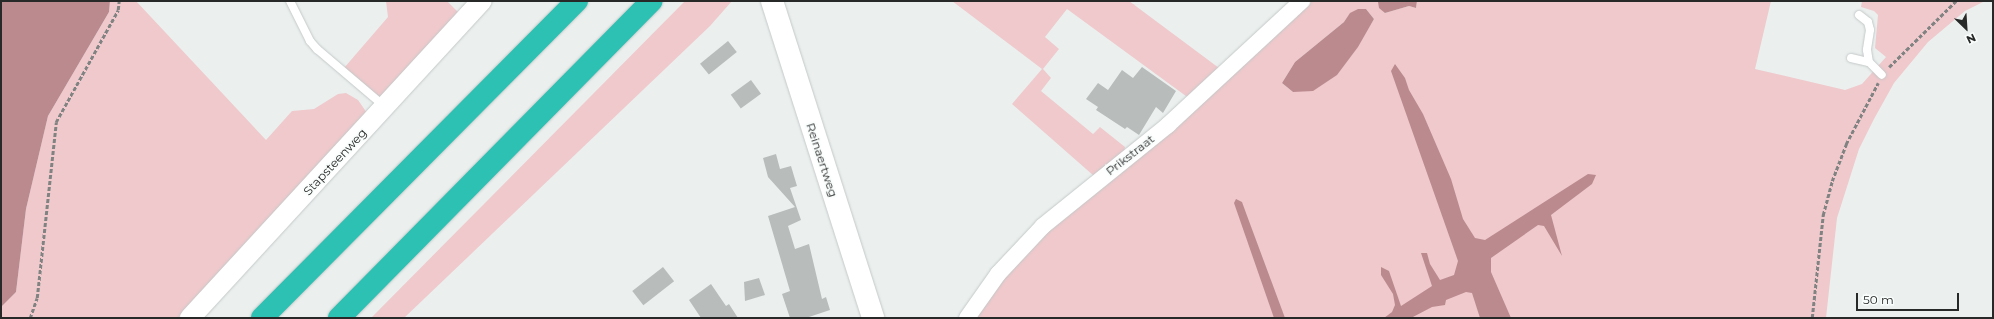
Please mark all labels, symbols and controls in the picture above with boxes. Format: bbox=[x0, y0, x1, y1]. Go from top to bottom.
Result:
north arrow bbox=[1946, 8, 1986, 48]
text: N bbox=[1964, 31, 1978, 47]
street label: Reinaertweg bbox=[803, 121, 841, 199]
street label: Stapsteenweg bbox=[300, 126, 370, 198]
street label: Prikstraat bbox=[1103, 132, 1157, 178]
scale bar bbox=[1858, 285, 1961, 311]
text: 50 m bbox=[1863, 292, 1894, 307]

